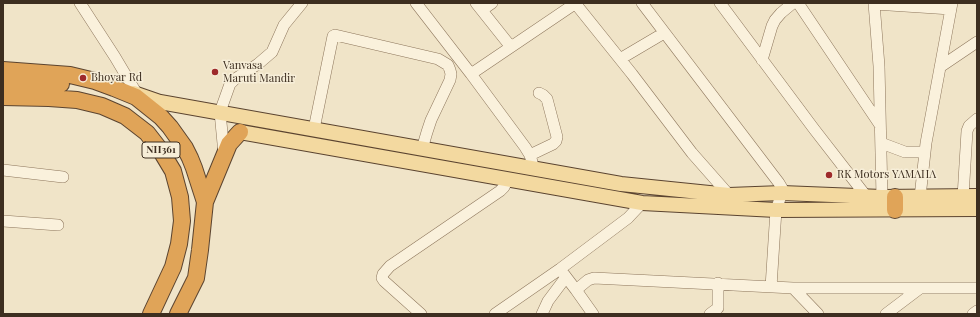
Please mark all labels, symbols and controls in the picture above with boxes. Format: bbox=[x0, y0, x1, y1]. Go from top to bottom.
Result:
place label: Vanvasa Maruti Mandir bbox=[223, 59, 295, 85]
marker: Vanvasa Maruti Mandir bbox=[210, 67, 220, 77]
place label: Bhoyar Rd bbox=[91, 71, 142, 85]
marker: Bhoyar Rd bbox=[78, 73, 88, 83]
road number: NH361 bbox=[142, 142, 180, 158]
place label: RK Motors YAMAHA bbox=[837, 168, 936, 182]
marker: RK Motors YAMAHA bbox=[824, 170, 834, 180]

